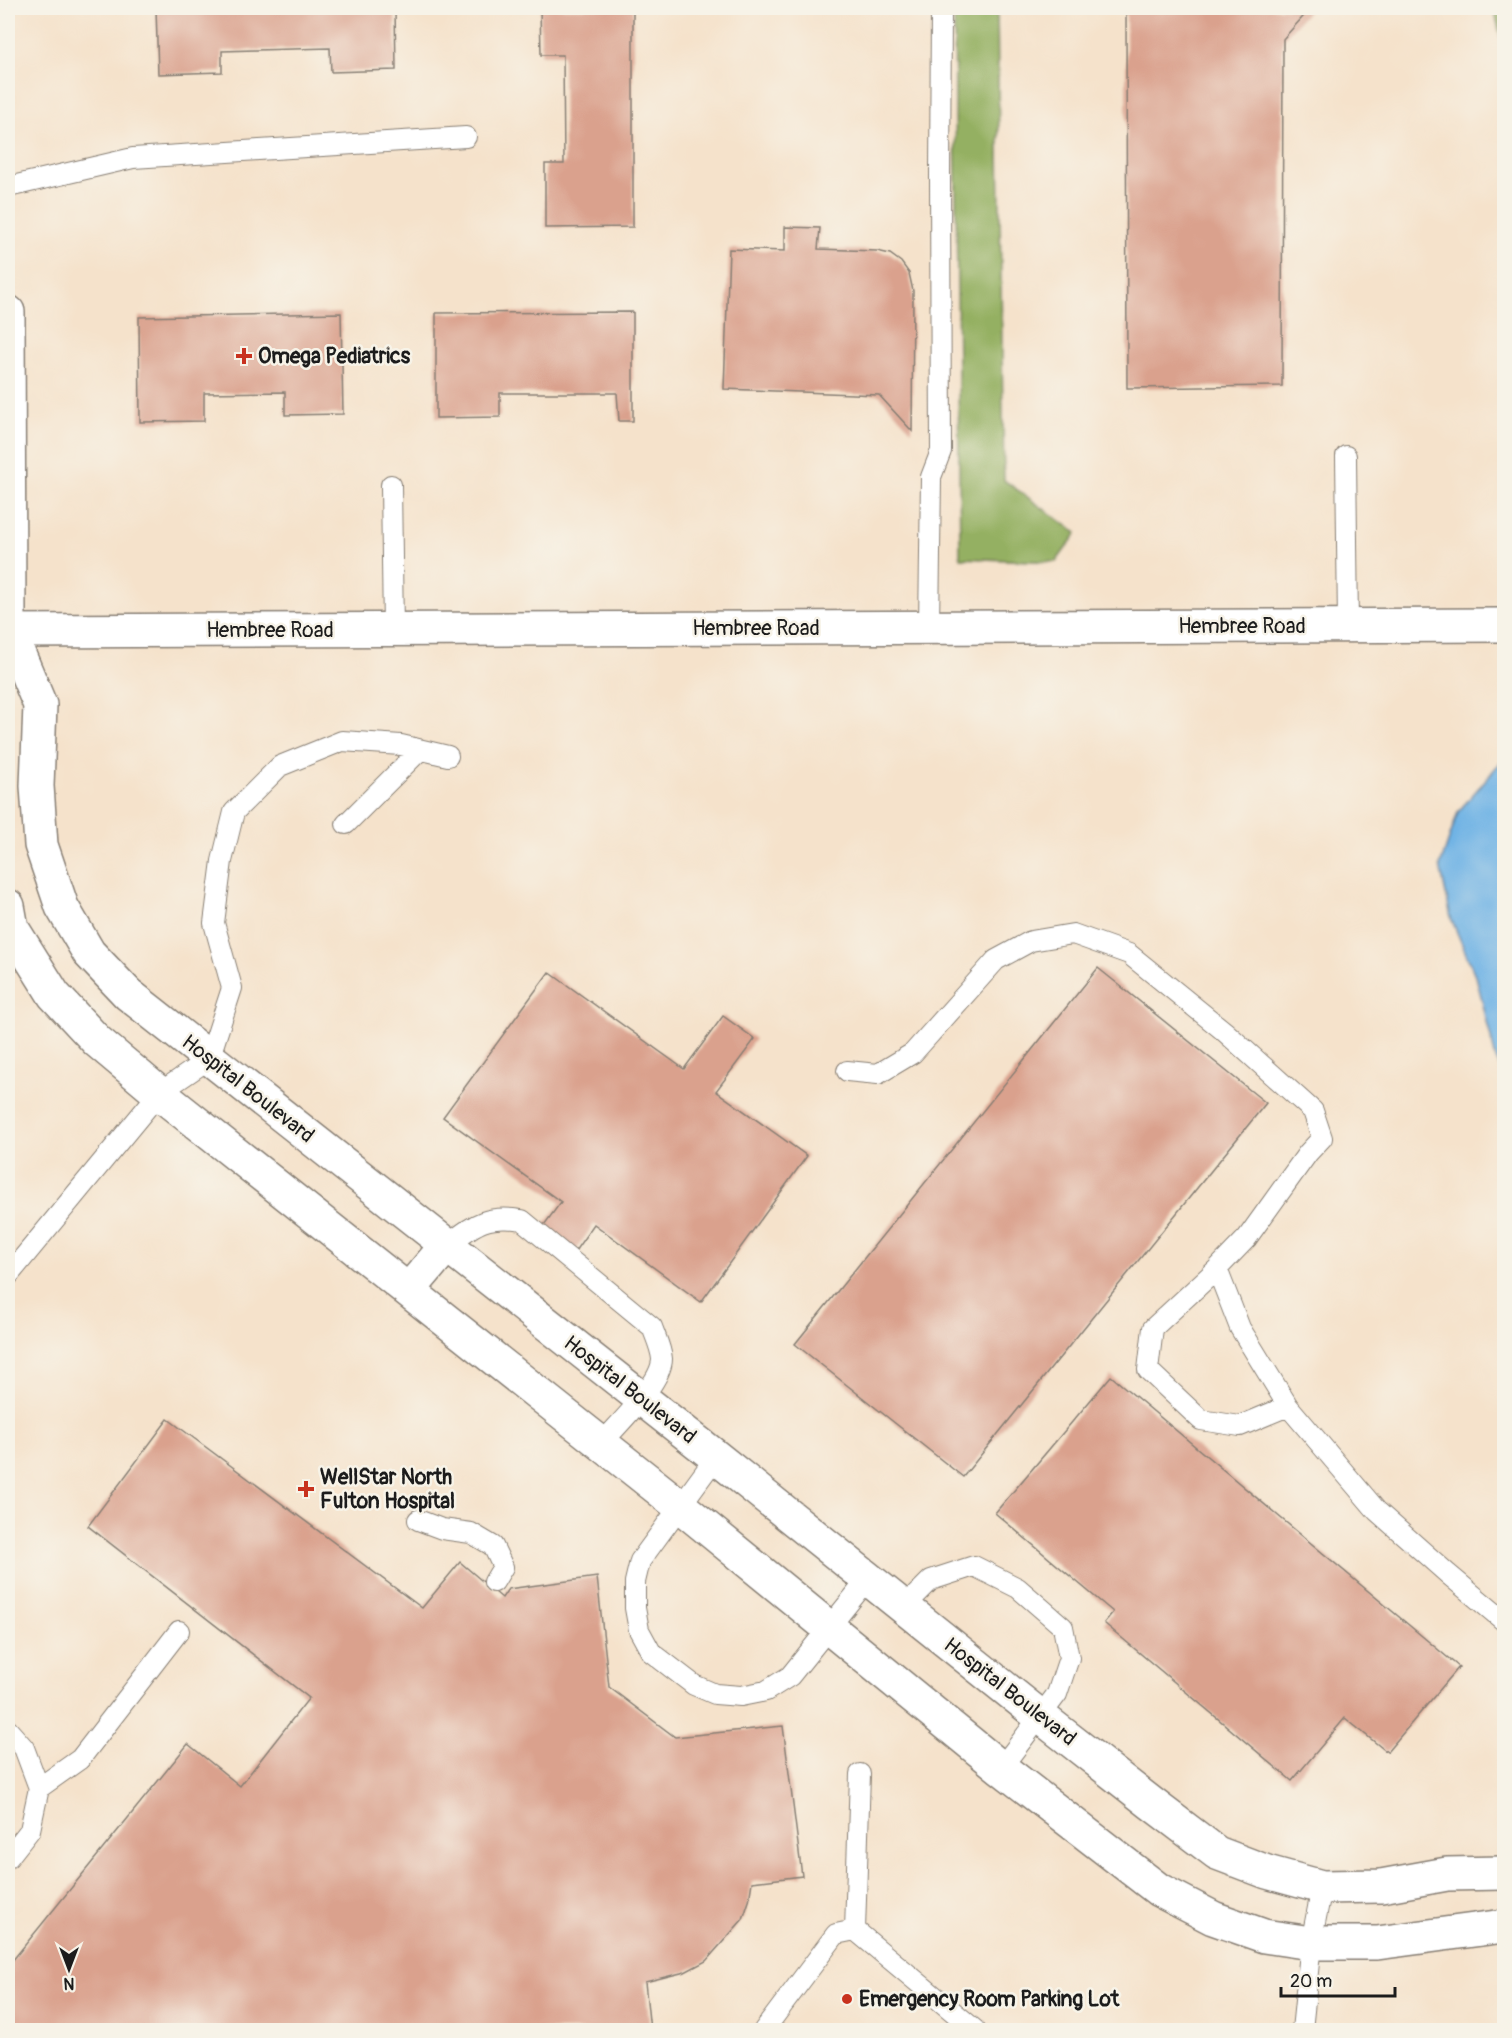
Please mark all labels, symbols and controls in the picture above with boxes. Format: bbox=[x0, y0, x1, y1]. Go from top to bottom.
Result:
place label: Omega Pediatrics bbox=[258, 343, 411, 370]
marker: Omega Pediatrics bbox=[235, 347, 253, 365]
street label: Hembree Road bbox=[1178, 613, 1306, 640]
street label: Hembree Road bbox=[692, 615, 820, 642]
street label: Hembree Road bbox=[206, 617, 334, 644]
street label: Hospital Boulevard bbox=[176, 1029, 320, 1149]
street label: Hospital Boulevard bbox=[558, 1330, 702, 1450]
place label: WellStar North Fulton Hospital bbox=[320, 1464, 455, 1515]
marker: WellStar North Fulton Hospital bbox=[297, 1480, 315, 1498]
street label: Hospital Boulevard bbox=[938, 1632, 1082, 1752]
north arrow bbox=[39, 1939, 99, 1999]
scale bar bbox=[1281, 1960, 1395, 1998]
text: 20 m bbox=[1290, 1970, 1332, 1993]
text: N bbox=[63, 1973, 74, 1993]
place label: Emergency Room Parking Lot bbox=[859, 1986, 1120, 2013]
marker: Emergency Room Parking Lot bbox=[840, 1992, 854, 2006]

